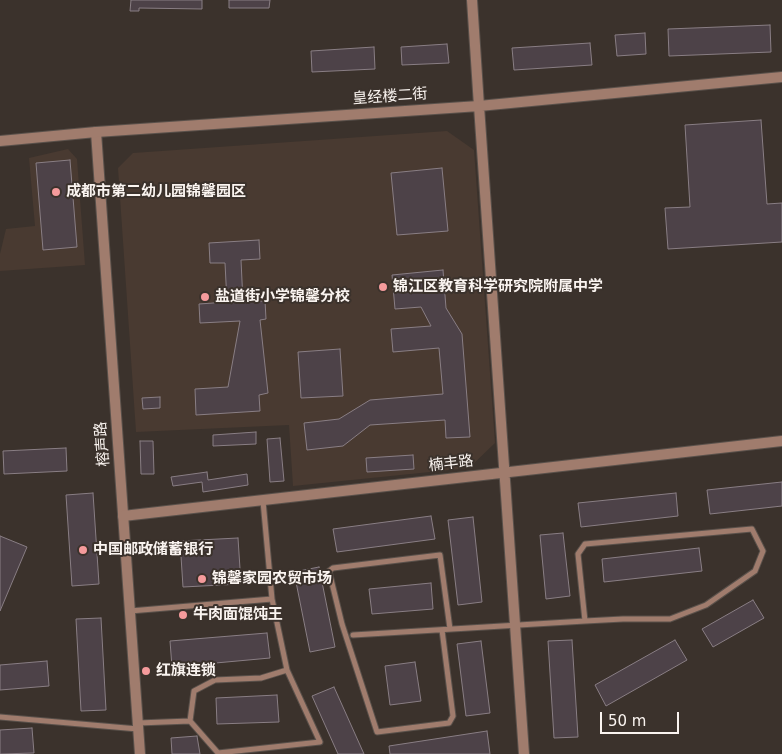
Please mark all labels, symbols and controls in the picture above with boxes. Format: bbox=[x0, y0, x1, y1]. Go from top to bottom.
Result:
street label: 皇经楼二街 bbox=[352, 85, 428, 109]
place label: 成都市第二幼儿园锦馨园区 bbox=[66, 183, 246, 201]
marker: 成都市第二幼儿园锦馨园区 bbox=[50, 186, 62, 198]
place label: 锦江区教育科学研究院附属中学 bbox=[393, 278, 603, 296]
marker: 锦江区教育科学研究院附属中学 bbox=[377, 281, 389, 293]
place label: 盐道街小学锦馨分校 bbox=[215, 288, 350, 306]
marker: 盐道街小学锦馨分校 bbox=[199, 291, 211, 303]
street label: 榕声路 bbox=[92, 421, 114, 467]
street label: 楠丰路 bbox=[428, 452, 474, 476]
place label: 中国邮政储蓄银行 bbox=[93, 541, 213, 559]
marker: 中国邮政储蓄银行 bbox=[77, 544, 89, 556]
place label: 锦馨家园农贸市场 bbox=[212, 570, 332, 588]
marker: 锦馨家园农贸市场 bbox=[196, 573, 208, 585]
place label: 牛肉面馄饨王 bbox=[193, 606, 283, 624]
marker: 牛肉面馄饨王 bbox=[177, 609, 189, 621]
place label: 红旗连锁 bbox=[156, 662, 216, 680]
marker: 红旗连锁 bbox=[140, 665, 152, 677]
scale bar bbox=[602, 702, 681, 734]
text: 50 m bbox=[608, 712, 646, 730]

